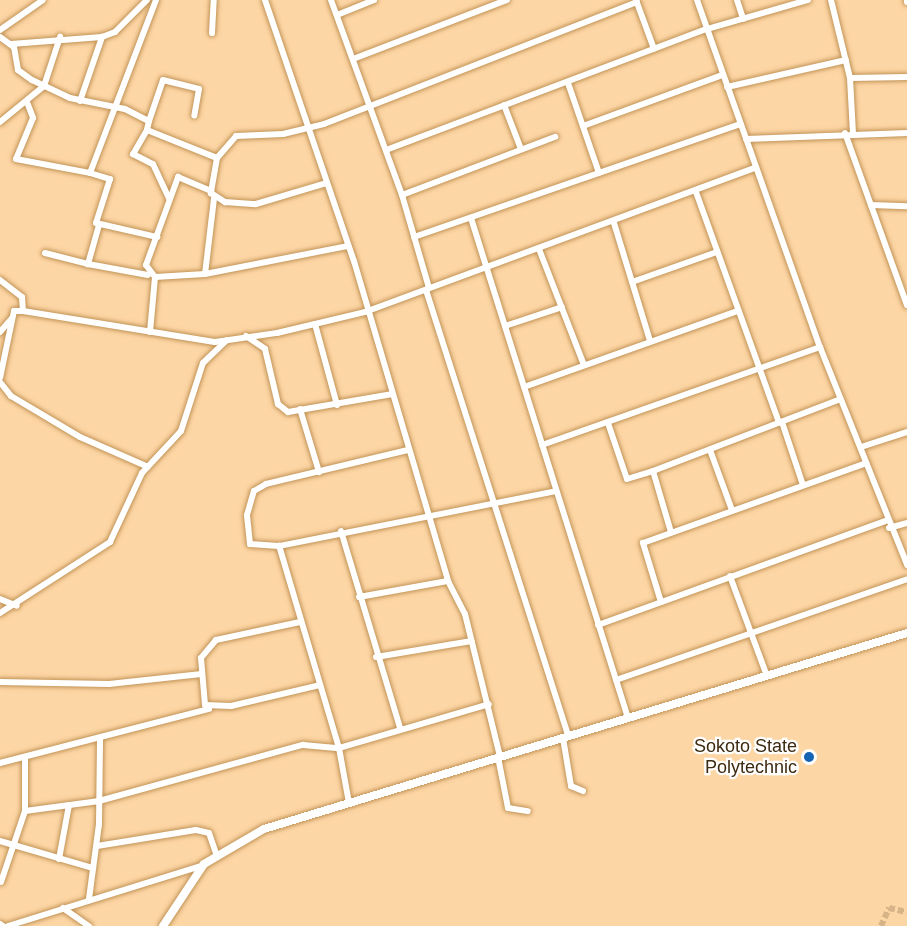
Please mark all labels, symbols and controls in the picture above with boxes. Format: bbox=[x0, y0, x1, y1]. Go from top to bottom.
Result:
place label: Sokoto State Polytechnic bbox=[694, 736, 797, 778]
marker: Sokoto State Polytechnic bbox=[802, 750, 816, 764]

